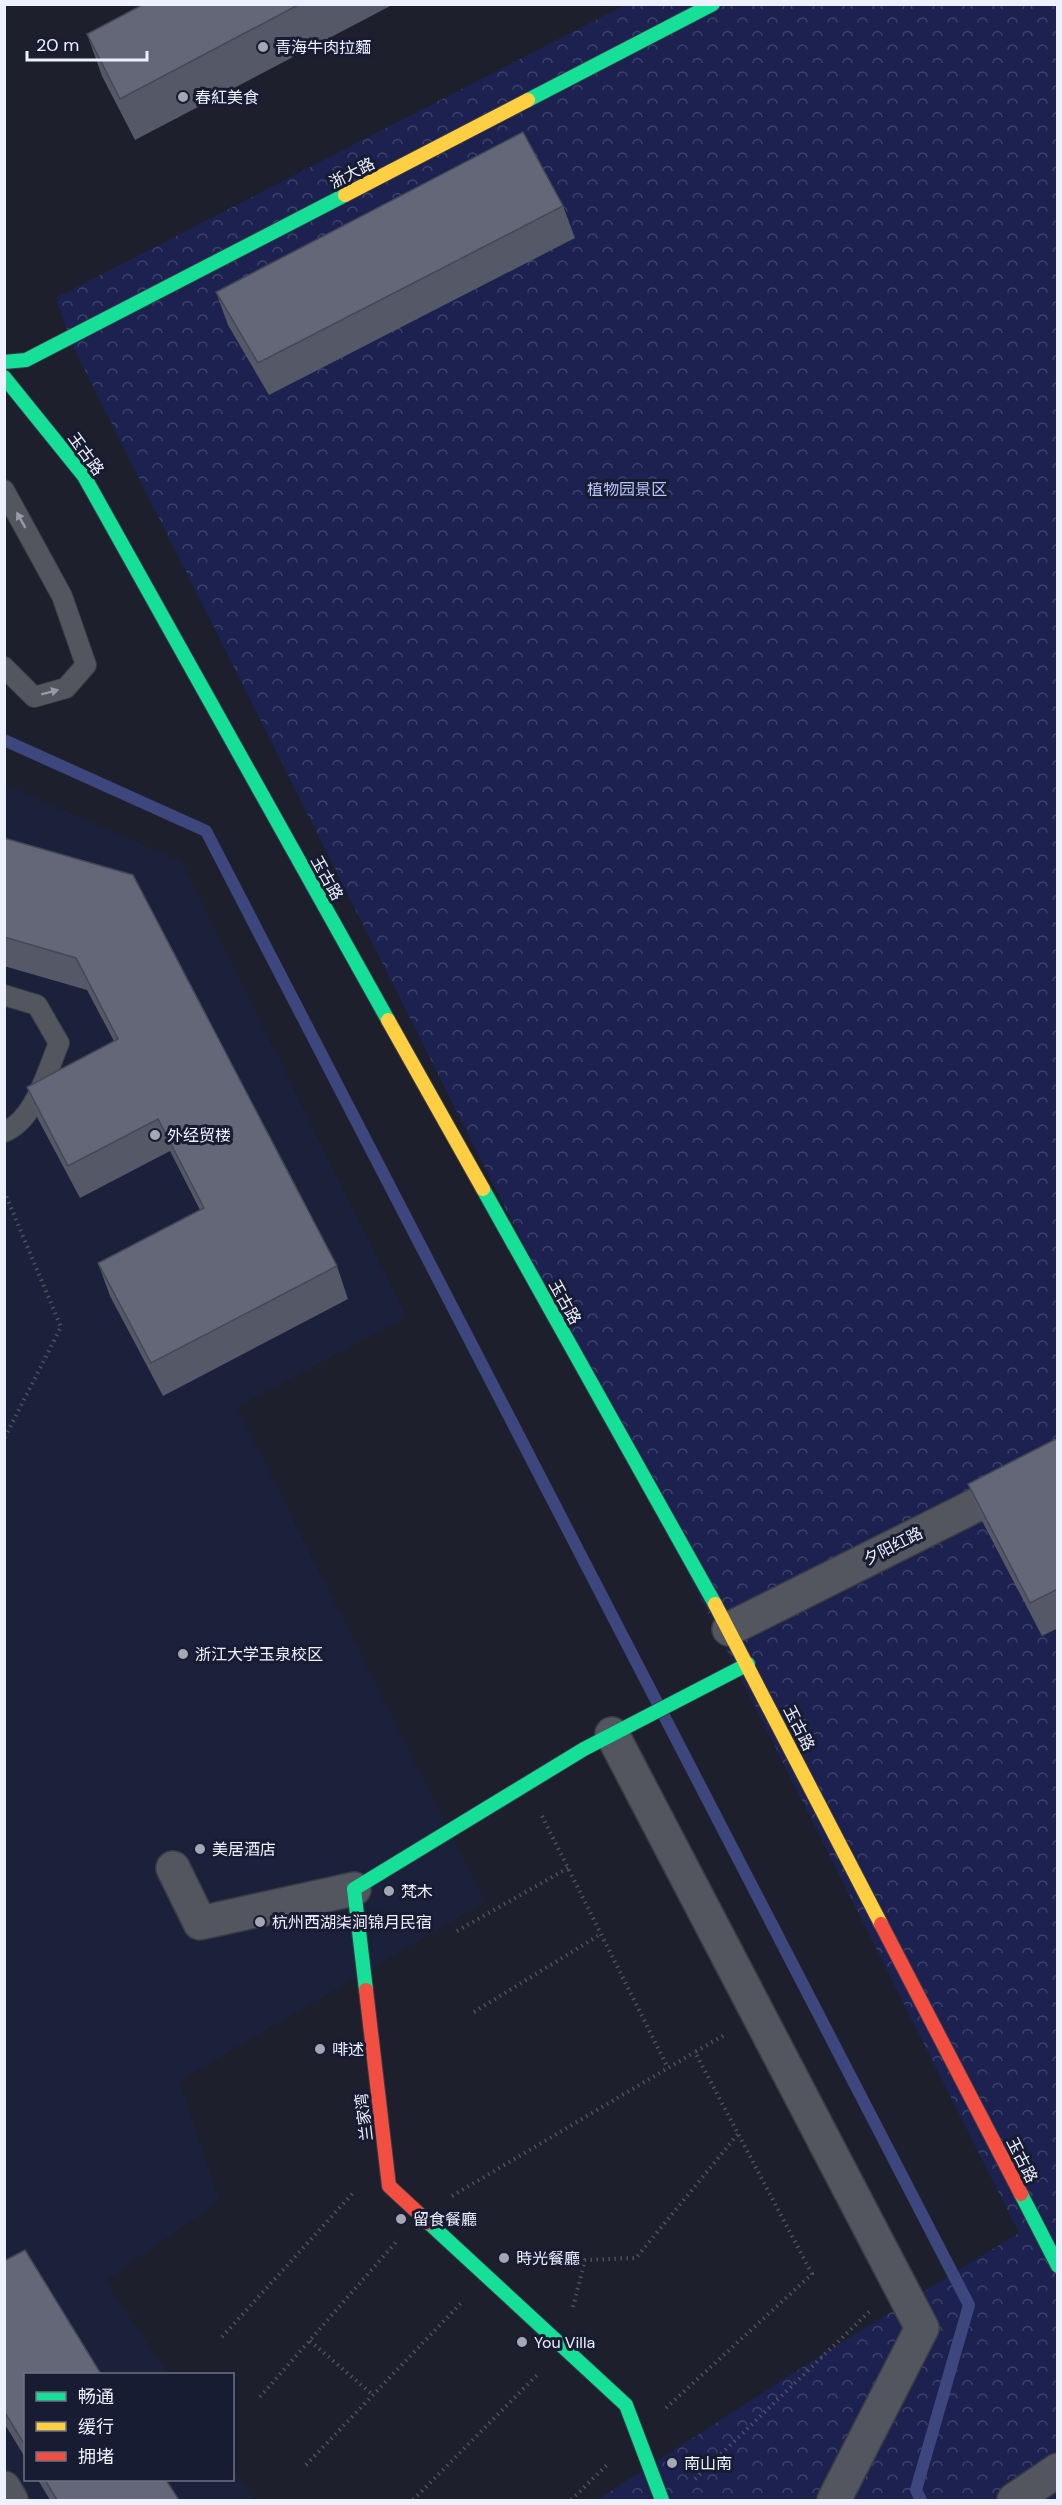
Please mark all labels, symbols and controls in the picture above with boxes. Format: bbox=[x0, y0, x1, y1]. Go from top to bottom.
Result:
scale bar bbox=[27, 24, 147, 62]
text: 20 m bbox=[36, 33, 79, 57]
place label: 青海牛肉拉麵 bbox=[275, 37, 371, 58]
marker: 青海牛肉拉麵 bbox=[256, 40, 270, 54]
place label: 春紅美食 bbox=[195, 87, 259, 108]
marker: 春紅美食 bbox=[176, 90, 190, 104]
street label: 浙大路 bbox=[326, 153, 378, 193]
street label: 玉古路 bbox=[63, 428, 109, 480]
park label: 植物园景区 bbox=[587, 479, 667, 500]
one-way arrow bbox=[16, 511, 26, 528]
one-way arrow bbox=[41, 687, 59, 697]
street label: 玉古路 bbox=[306, 852, 348, 904]
place label: 外经贸楼 bbox=[167, 1125, 231, 1146]
marker: 外经贸楼 bbox=[148, 1128, 162, 1142]
street label: 玉古路 bbox=[544, 1276, 586, 1328]
street label: 夕阳红路 bbox=[860, 1522, 926, 1570]
place label: 浙江大学玉泉校区 bbox=[195, 1644, 323, 1665]
marker: 浙江大学玉泉校区 bbox=[176, 1647, 190, 1661]
street label: 玉古路 bbox=[779, 1702, 819, 1754]
place label: 美居酒店 bbox=[212, 1839, 276, 1860]
marker: 美居酒店 bbox=[193, 1842, 207, 1856]
place label: 梵木 bbox=[401, 1881, 433, 1902]
marker: 梵木 bbox=[382, 1884, 396, 1898]
place label: 杭州西湖柒涧锦月民宿 bbox=[272, 1912, 432, 1933]
marker: 杭州西湖柒涧锦月民宿 bbox=[253, 1915, 267, 1929]
place label: 啡述 bbox=[332, 2039, 364, 2060]
marker: 啡述 bbox=[313, 2042, 327, 2056]
street label: 兰家湾 bbox=[351, 2092, 377, 2142]
street label: 玉古路 bbox=[1002, 2134, 1042, 2186]
place label: 留食餐廳 bbox=[413, 2209, 477, 2230]
marker: 留食餐廳 bbox=[394, 2212, 408, 2226]
place label: 時光餐廳 bbox=[516, 2248, 580, 2269]
marker: 時光餐廳 bbox=[497, 2251, 511, 2265]
place label: You Villa bbox=[534, 2332, 595, 2353]
marker: You Villa bbox=[515, 2335, 529, 2349]
legend bbox=[24, 2373, 234, 2481]
text: 畅通 bbox=[78, 2385, 114, 2409]
text: 缓行 bbox=[78, 2415, 114, 2439]
text: 拥堵 bbox=[78, 2445, 114, 2469]
place label: 南山南 bbox=[684, 2453, 732, 2474]
marker: 南山南 bbox=[665, 2456, 679, 2470]

